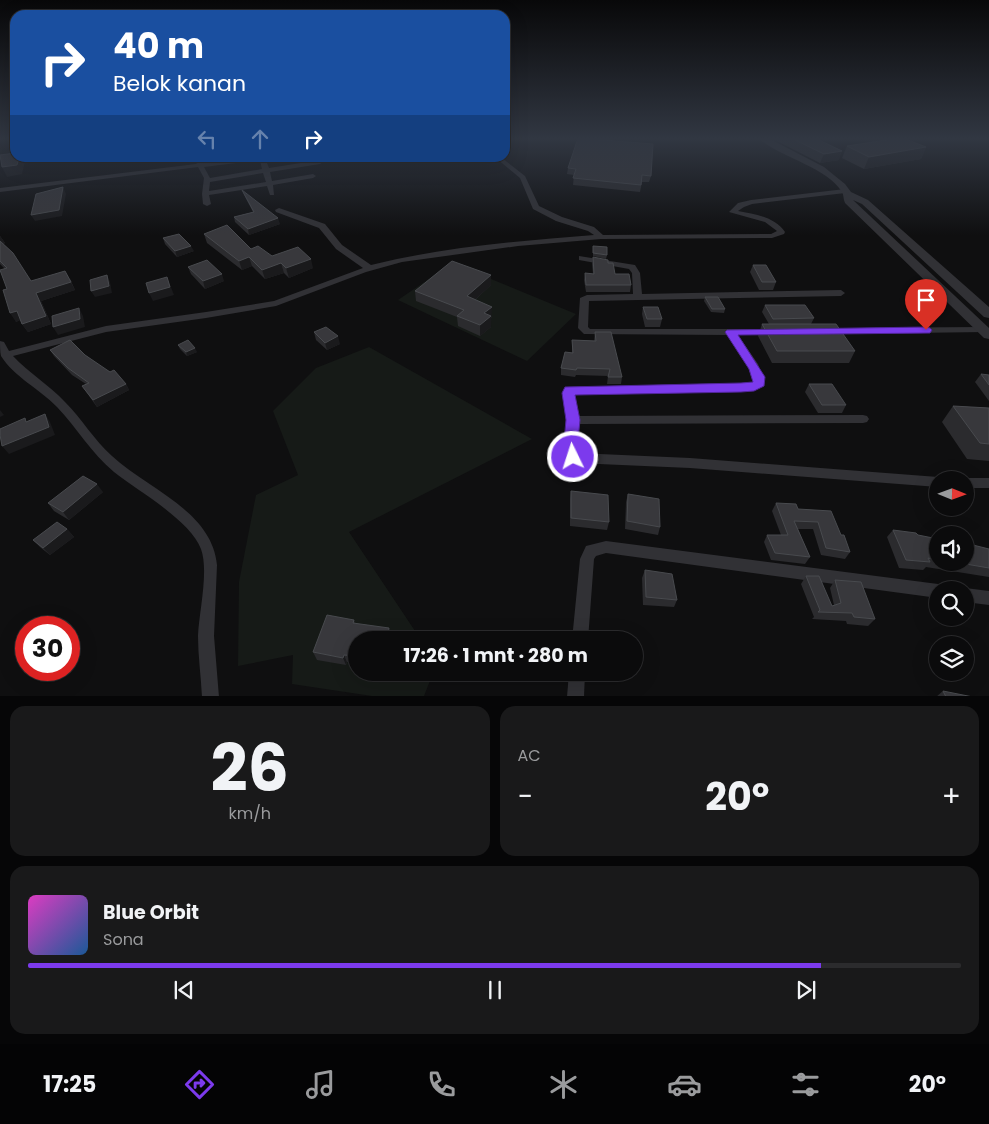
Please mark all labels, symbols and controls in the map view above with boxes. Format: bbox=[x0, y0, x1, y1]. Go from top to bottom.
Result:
text: 40 m bbox=[113, 21, 204, 70]
icon: right bbox=[30, 30, 95, 95]
text: Belok kanan bbox=[113, 68, 246, 99]
icon: left bbox=[193, 125, 221, 153]
icon: ahead bbox=[246, 125, 274, 153]
icon: right bbox=[299, 125, 327, 153]
pin bbox=[905, 279, 947, 330]
icon: arrive bbox=[912, 286, 940, 314]
position arrow bbox=[546, 430, 598, 482]
north arrow bbox=[929, 471, 974, 516]
map controls bbox=[929, 471, 974, 681]
button: sound bbox=[929, 526, 974, 571]
button: search bbox=[929, 581, 974, 626]
speed limit sign: 30 bbox=[15, 616, 80, 681]
button: layers bbox=[929, 636, 974, 681]
text: 17:26 · 1 mnt · 280 m bbox=[403, 642, 588, 669]
text: 26 bbox=[210, 723, 289, 814]
text: AC bbox=[518, 744, 541, 767]
text: 20° bbox=[705, 770, 769, 823]
text: − bbox=[518, 777, 533, 816]
text: + bbox=[942, 777, 961, 816]
text: km/h bbox=[228, 802, 271, 825]
text: Blue Orbit bbox=[103, 899, 199, 926]
text: Sona bbox=[103, 928, 144, 951]
icon: previous bbox=[170, 976, 198, 1004]
icon: pause bbox=[481, 976, 509, 1004]
icon: next bbox=[792, 976, 820, 1004]
icon: directions bbox=[182, 1067, 217, 1102]
icon: music bbox=[303, 1067, 338, 1102]
icon: phone bbox=[424, 1067, 459, 1102]
icon: climate bbox=[546, 1067, 581, 1102]
icon: car bbox=[667, 1067, 702, 1102]
icon: filters bbox=[788, 1067, 823, 1102]
text: 17:25 bbox=[43, 1069, 96, 1100]
text: 20° bbox=[909, 1069, 946, 1100]

